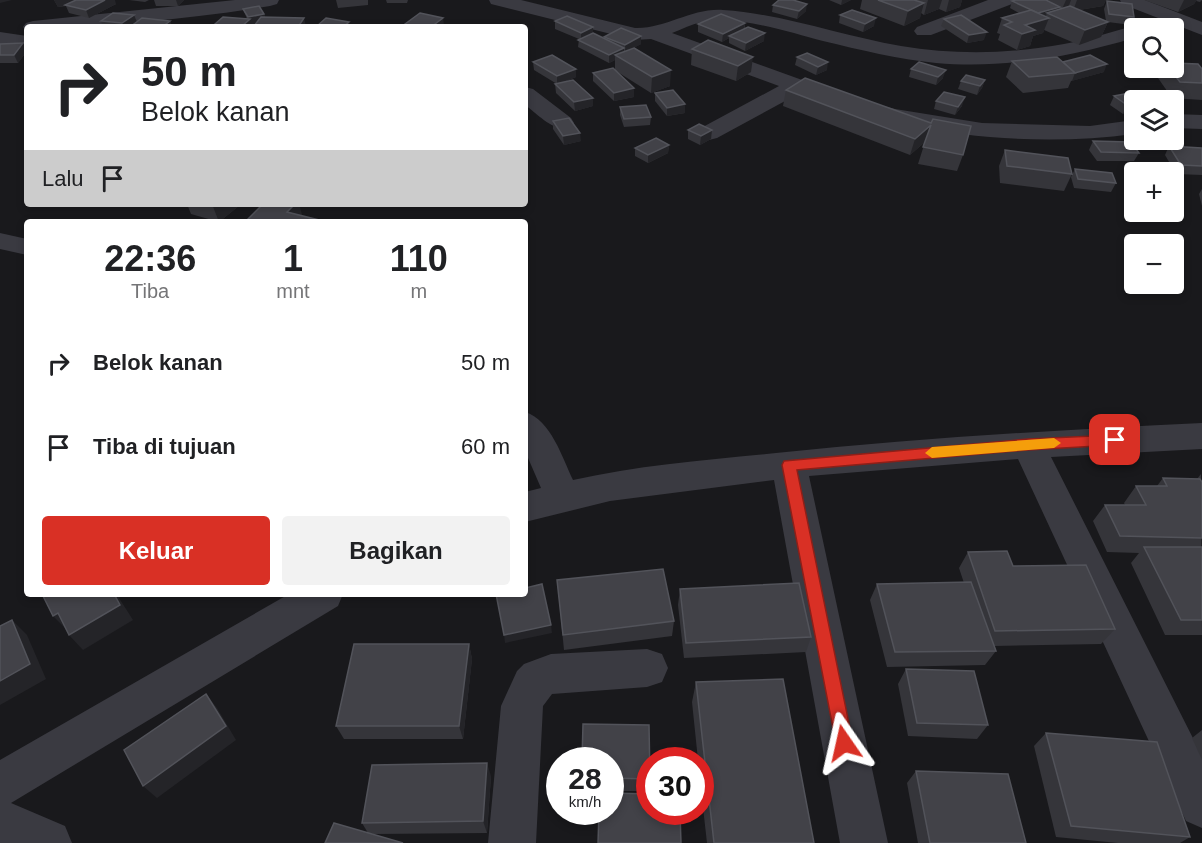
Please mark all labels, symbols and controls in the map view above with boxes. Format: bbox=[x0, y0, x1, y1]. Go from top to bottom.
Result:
map controls bbox=[1124, 18, 1184, 294]
button: search bbox=[1124, 18, 1184, 78]
icon: right bbox=[42, 48, 120, 126]
text: 50 m bbox=[141, 48, 237, 95]
button: layers bbox=[1124, 90, 1184, 150]
text: Belok kanan bbox=[141, 97, 290, 127]
icon: arrive bbox=[96, 162, 129, 195]
button: + bbox=[1124, 162, 1184, 222]
text: Lalu bbox=[42, 166, 84, 191]
button: − bbox=[1124, 234, 1184, 294]
text: 22:36 bbox=[104, 238, 196, 279]
text: 1 bbox=[283, 238, 303, 279]
text: 110 bbox=[390, 238, 448, 279]
text: Tiba bbox=[131, 280, 169, 302]
text: mnt bbox=[276, 280, 310, 302]
text: m bbox=[411, 280, 427, 302]
icon: right bbox=[42, 347, 75, 380]
text: Belok kanan bbox=[93, 350, 223, 375]
text: 50 m bbox=[461, 350, 510, 375]
pin bbox=[1089, 414, 1140, 465]
icon: arrive bbox=[1098, 423, 1131, 456]
icon: arrive bbox=[42, 431, 75, 464]
text: Tiba di tujuan bbox=[93, 434, 236, 459]
text: 60 m bbox=[461, 434, 510, 459]
button: Keluar bbox=[42, 516, 270, 585]
button: Bagikan bbox=[282, 516, 510, 585]
position arrow bbox=[812, 711, 876, 775]
speed limit sign: 30 bbox=[636, 747, 714, 825]
text: 28 bbox=[568, 762, 602, 795]
text: km/h bbox=[569, 793, 601, 810]

